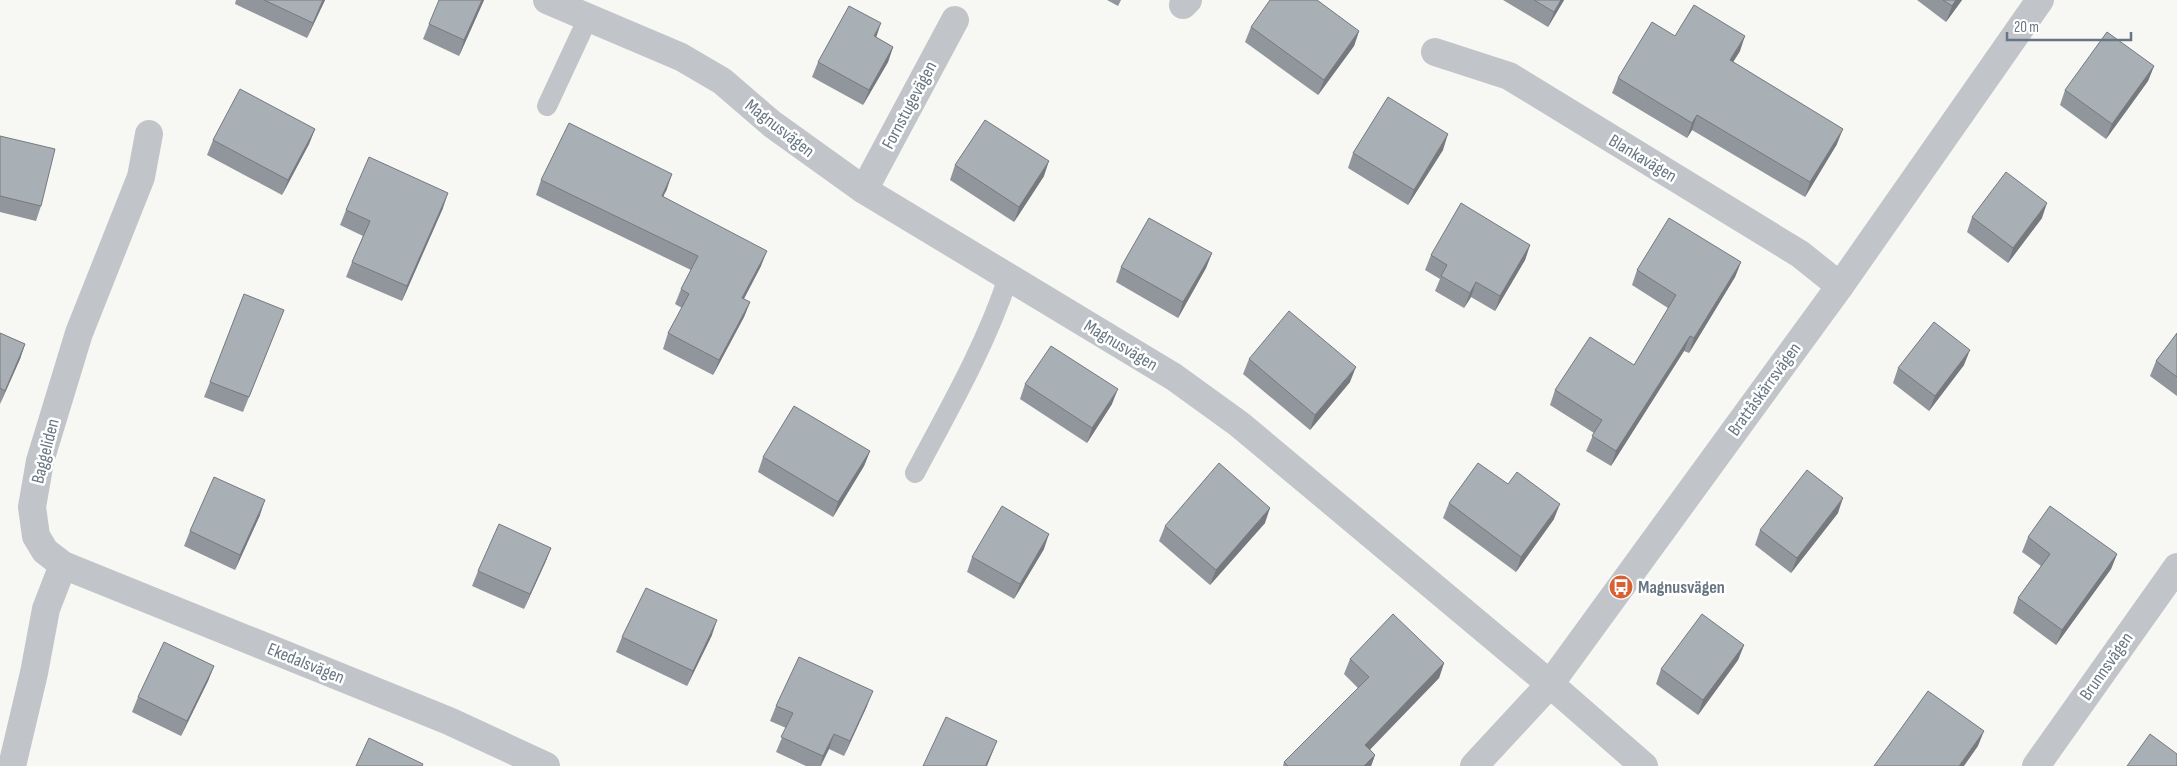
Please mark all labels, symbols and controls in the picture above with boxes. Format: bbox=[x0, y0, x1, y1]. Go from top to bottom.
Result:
scale bar bbox=[2007, 10, 2131, 42]
text: 20 m bbox=[2014, 18, 2039, 37]
street label: Fornstugevägen bbox=[878, 58, 941, 153]
street label: Magnusvägen bbox=[741, 95, 819, 162]
street label: Blankavägen bbox=[1605, 130, 1680, 187]
street label: Magnusvägen bbox=[1080, 315, 1161, 376]
street label: Brattåskärrsvägen bbox=[1724, 339, 1805, 440]
street label: Baggeliden bbox=[27, 417, 64, 486]
bus stop icon: Magnusvägen bbox=[1608, 574, 1634, 600]
place label: Magnusvägen bbox=[1638, 577, 1725, 598]
street label: Brunnsvägen bbox=[2075, 628, 2137, 704]
street label: Ekedalsvägen bbox=[264, 639, 347, 688]

